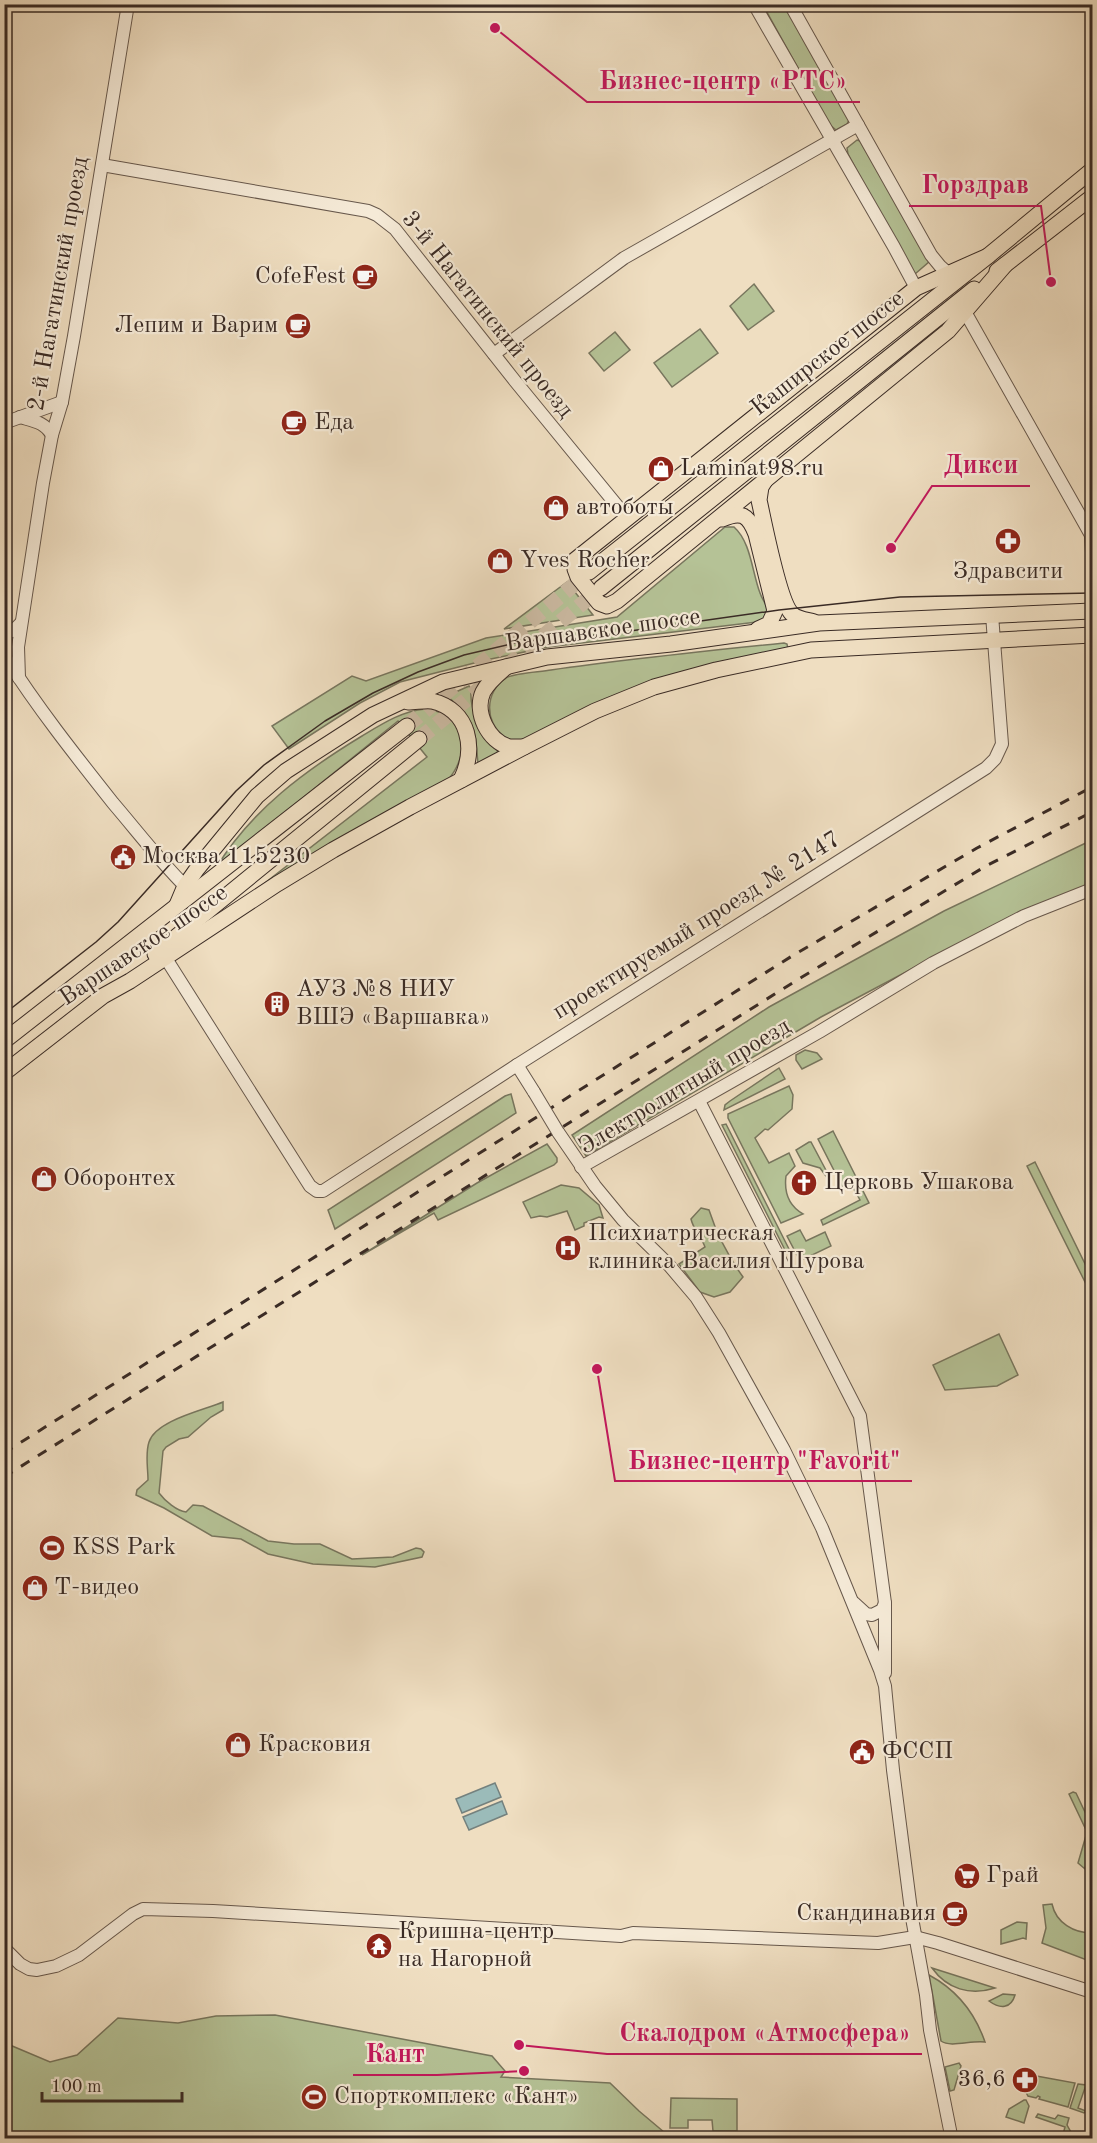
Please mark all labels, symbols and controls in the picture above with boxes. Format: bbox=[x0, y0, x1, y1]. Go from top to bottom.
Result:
callout: Бизнес-центр «РТС» bbox=[587, 58, 860, 102]
text: Бизнес-центр «РТС» bbox=[599, 69, 847, 95]
street label: 2-й Нагатинский проезд bbox=[25, 155, 93, 413]
callout: Горздрав bbox=[909, 162, 1041, 206]
text: Горздрав bbox=[921, 173, 1029, 199]
street label: 3-й Нагатинский проезд bbox=[397, 207, 578, 423]
cafe icon: CofeFest bbox=[350, 262, 380, 292]
place label: CofeFest bbox=[255, 265, 346, 289]
street label: Каширское шоссе bbox=[747, 287, 909, 421]
cafe icon: Лепим и Варим bbox=[283, 311, 313, 341]
place label: Лепим и Варим bbox=[114, 314, 278, 338]
cafe icon: Еда bbox=[279, 408, 309, 438]
place label: Еда bbox=[314, 411, 354, 435]
callout: Дикси bbox=[932, 442, 1030, 486]
text: Дикси bbox=[944, 453, 1018, 479]
shop icon: Laminat98.ru bbox=[646, 454, 676, 484]
place label: Laminat98.ru bbox=[680, 457, 824, 481]
shop icon: автоботы bbox=[541, 493, 571, 523]
place label: автоботы bbox=[576, 496, 674, 520]
pharmacy icon: Здравсити bbox=[993, 526, 1023, 556]
shop icon: Yves Rocher bbox=[485, 546, 515, 576]
place label: Yves Rocher bbox=[520, 549, 650, 573]
place label: Здравсити bbox=[953, 560, 1063, 584]
street label: Варшавское шоссе bbox=[504, 605, 702, 657]
street label: проектируемый проезд № 2147 bbox=[549, 827, 845, 1025]
public building icon: Москва 115230 bbox=[108, 842, 138, 872]
place label: Москва 115230 bbox=[142, 845, 310, 869]
street label: Варшавское шоссе bbox=[56, 881, 232, 1011]
place label: АУЗ №8 НИУ ВШЭ «Варшавка» bbox=[296, 978, 491, 1030]
building icon: АУЗ №8 НИУ ВШЭ «Варшавка» bbox=[262, 989, 292, 1019]
street label: Электролитный проезд bbox=[575, 1014, 795, 1160]
shop icon: Оборонтех bbox=[29, 1164, 59, 1194]
place label: Оборонтех bbox=[63, 1167, 176, 1191]
church icon: Церковь Ушакова bbox=[789, 1168, 819, 1198]
place label: Церковь Ушакова bbox=[824, 1171, 1014, 1195]
place label: Психиатрическая клиника Василия Шурова bbox=[588, 1222, 865, 1274]
hospital icon: Психиатрическая клиника Василия Шурова bbox=[553, 1233, 583, 1263]
callout: Бизнес-центр "Favorit" bbox=[615, 1437, 912, 1481]
text: Бизнес-центр "Favorit" bbox=[628, 1449, 900, 1475]
sports icon: KSS Park bbox=[37, 1533, 67, 1563]
place label: KSS Park bbox=[72, 1536, 176, 1560]
shop icon: Т-видео bbox=[20, 1573, 50, 1603]
place label: Т-видео bbox=[54, 1576, 139, 1600]
shop icon: Красковия bbox=[223, 1730, 253, 1760]
place label: Красковия bbox=[258, 1733, 371, 1757]
public building icon: ФССП bbox=[847, 1737, 877, 1767]
place label: ФССП bbox=[882, 1740, 953, 1764]
supermarket icon: Грай bbox=[952, 1861, 982, 1891]
place label: Грай bbox=[986, 1864, 1039, 1888]
cafe icon: Скандинавия bbox=[940, 1899, 970, 1929]
place label: Скандинавия bbox=[796, 1902, 936, 1926]
place label: Кришна-центр на Нагорной bbox=[398, 1920, 554, 1972]
temple icon: Кришна-центр на Нагорной bbox=[364, 1931, 394, 1961]
callout: Скалодром «Атмосфера» bbox=[607, 2010, 922, 2054]
text: Скалодром «Атмосфера» bbox=[619, 2021, 911, 2048]
callout: Кант bbox=[353, 2031, 437, 2075]
text: Кант bbox=[365, 2042, 425, 2068]
scale bar bbox=[42, 2065, 182, 2103]
pharmacy icon: 36,6 bbox=[1010, 2065, 1040, 2095]
place label: 36,6 bbox=[958, 2068, 1006, 2092]
text: 100 m bbox=[51, 2078, 102, 2096]
sports icon: Спорткомплекс «Кант» bbox=[299, 2082, 329, 2112]
place label: Спорткомплекс «Кант» bbox=[334, 2085, 579, 2109]

